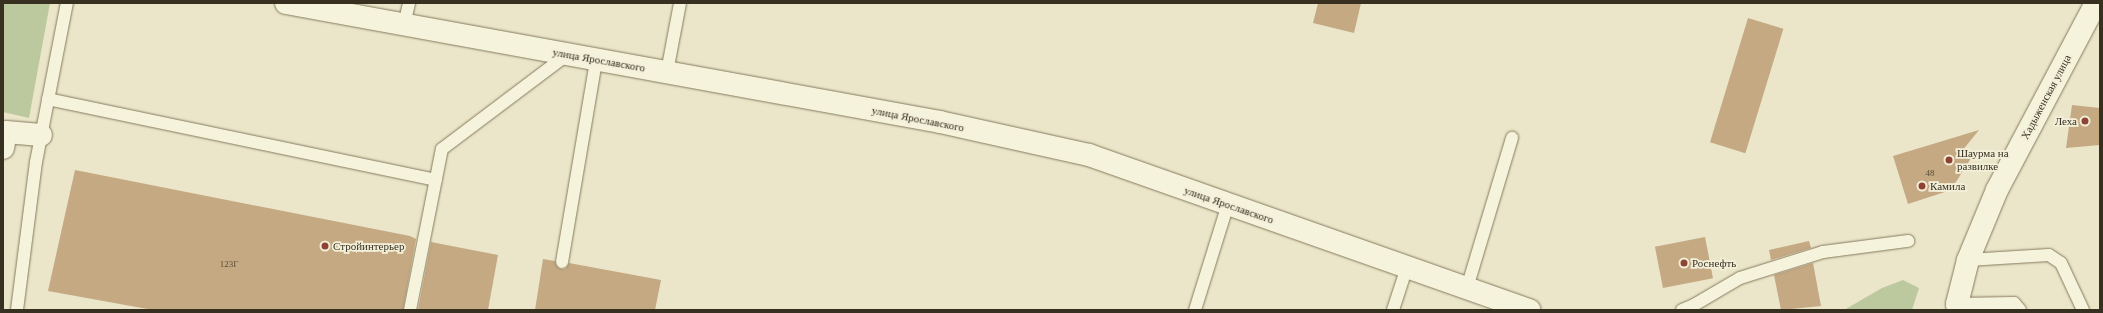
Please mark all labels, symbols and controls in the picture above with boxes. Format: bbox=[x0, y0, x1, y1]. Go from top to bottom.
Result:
street label: улица Ярославского bbox=[552, 45, 646, 75]
street label: Хадыженская улица bbox=[2018, 52, 2074, 142]
street label: улица Ярославского bbox=[871, 104, 965, 134]
place label: Леха bbox=[2055, 114, 2077, 128]
marker: Леха bbox=[2080, 116, 2090, 126]
place label: Шаурма на развилке bbox=[1957, 147, 2009, 173]
marker: Шаурма на развилке bbox=[1944, 155, 1954, 165]
house number: 48 bbox=[1926, 168, 1934, 178]
place label: Камила bbox=[1930, 179, 1965, 193]
marker: Камила bbox=[1917, 181, 1927, 191]
street label: улица Ярославского bbox=[1183, 183, 1275, 227]
place label: Стройинтерьер bbox=[333, 239, 404, 253]
marker: Стройинтерьер bbox=[320, 241, 330, 251]
place label: Роснефть bbox=[1692, 256, 1736, 270]
marker: Роснефть bbox=[1679, 258, 1689, 268]
house number: 123Г bbox=[220, 259, 238, 269]

